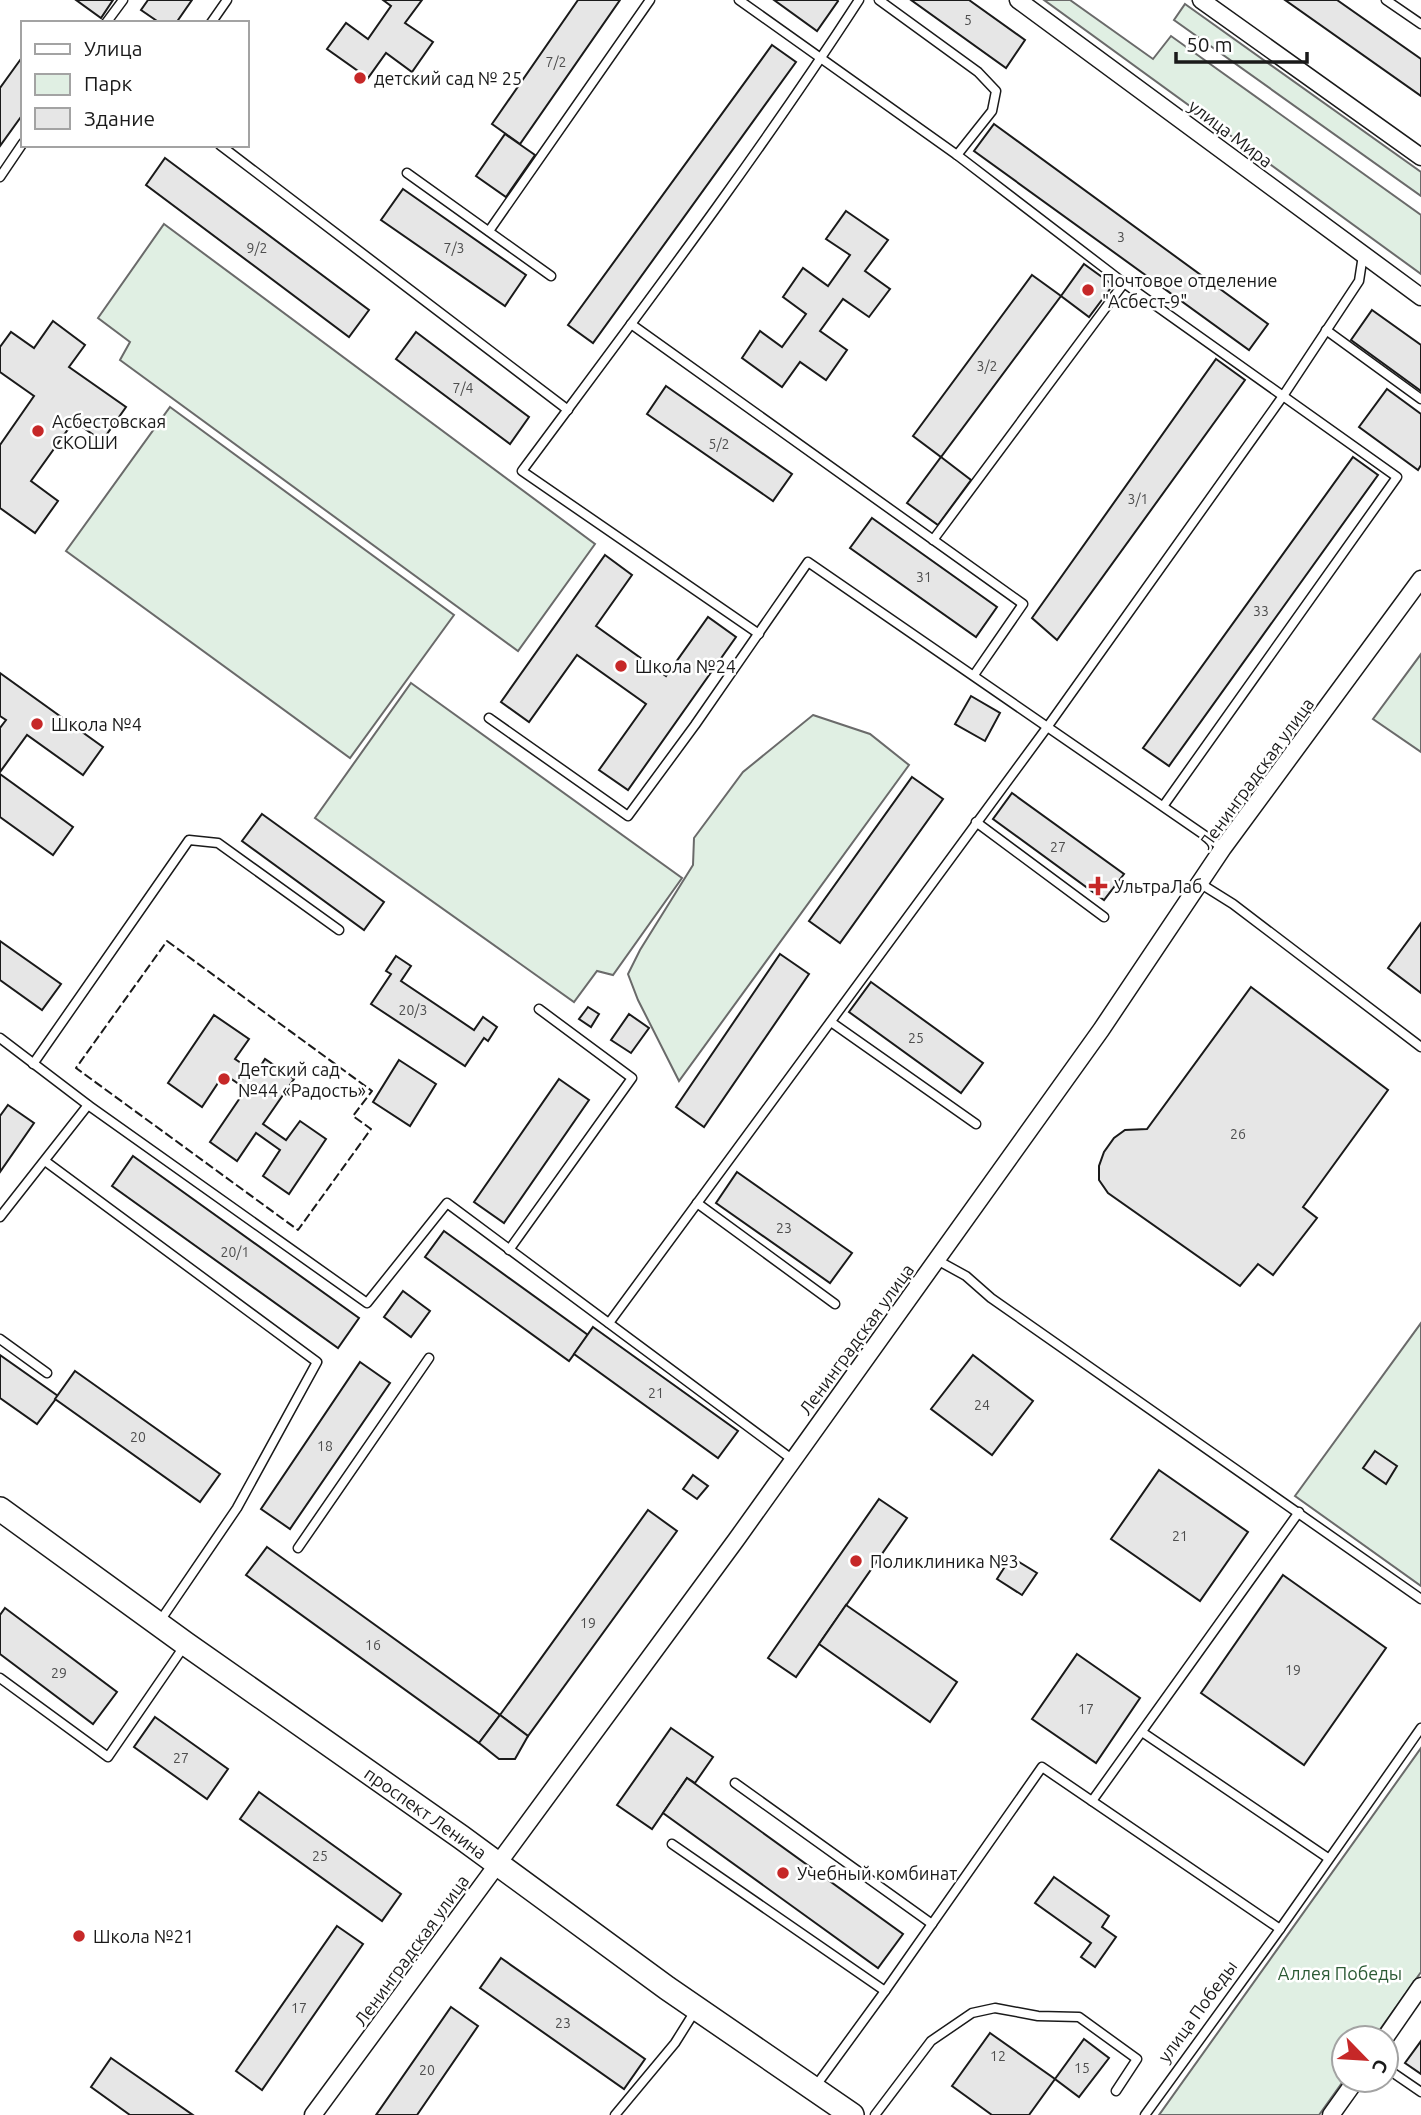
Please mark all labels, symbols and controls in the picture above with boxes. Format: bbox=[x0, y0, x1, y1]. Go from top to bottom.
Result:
house number: 5 bbox=[964, 12, 972, 28]
legend bbox=[21, 21, 248, 147]
scale bar bbox=[1176, 21, 1307, 65]
text: 50 m bbox=[1186, 32, 1233, 56]
text: Улица bbox=[84, 36, 142, 60]
house number: 7/2 bbox=[546, 54, 566, 70]
place label: детский сад № 25 bbox=[374, 68, 522, 88]
marker: детский сад № 25 bbox=[352, 70, 368, 86]
text: Парк bbox=[84, 71, 133, 95]
street label: улица Мира bbox=[1185, 95, 1277, 171]
text: Здание bbox=[84, 106, 155, 130]
house number: 3 bbox=[1117, 229, 1125, 245]
house number: 9/2 bbox=[247, 240, 267, 256]
house number: 7/3 bbox=[444, 240, 464, 256]
place label: Почтовое отделение "Асбест-9" bbox=[1102, 270, 1278, 311]
marker: Почтовое отделение "Асбест-9" bbox=[1080, 282, 1096, 298]
house number: 3/2 bbox=[977, 358, 997, 374]
house number: 7/4 bbox=[453, 380, 474, 396]
place label: Асбестовская СКОШИ bbox=[52, 411, 166, 452]
marker: Асбестовская СКОШИ bbox=[30, 423, 46, 439]
house number: 5/2 bbox=[709, 436, 729, 452]
house number: 3/1 bbox=[1128, 491, 1148, 507]
house number: 31 bbox=[916, 569, 932, 585]
house number: 33 bbox=[1253, 603, 1269, 619]
place label: Школа №24 bbox=[635, 656, 736, 676]
marker: Школа №24 bbox=[613, 658, 629, 674]
street label: Ленинградская улица bbox=[1195, 694, 1317, 852]
place label: Школа №4 bbox=[51, 714, 142, 734]
marker: Школа №4 bbox=[29, 716, 45, 732]
house number: 27 bbox=[1050, 839, 1066, 855]
marker: УльтраЛаб bbox=[1088, 876, 1108, 896]
place label: УльтраЛаб bbox=[1114, 876, 1202, 896]
house number: 20/3 bbox=[399, 1002, 427, 1018]
house number: 25 bbox=[908, 1030, 924, 1046]
place label: Детский сад №44 «Радость» bbox=[238, 1059, 366, 1100]
marker: Детский сад №44 «Радость» bbox=[216, 1071, 232, 1087]
house number: 26 bbox=[1230, 1126, 1246, 1142]
house number: 23 bbox=[776, 1220, 792, 1236]
house number: 20/1 bbox=[221, 1244, 249, 1260]
street label: Ленинградская улица bbox=[795, 1260, 917, 1418]
house number: 21 bbox=[648, 1385, 664, 1401]
house number: 24 bbox=[974, 1397, 990, 1413]
house number: 20 bbox=[130, 1429, 146, 1445]
house number: 18 bbox=[317, 1438, 333, 1454]
house number: 21 bbox=[1172, 1528, 1188, 1544]
place label: Поликлиника №3 bbox=[870, 1551, 1019, 1571]
marker: Поликлиника №3 bbox=[848, 1553, 864, 1569]
house number: 19 bbox=[580, 1615, 596, 1631]
house number: 16 bbox=[365, 1637, 381, 1653]
house number: 19 bbox=[1285, 1662, 1301, 1678]
house number: 29 bbox=[51, 1665, 67, 1681]
house number: 17 bbox=[1078, 1701, 1094, 1717]
house number: 27 bbox=[173, 1750, 189, 1766]
street label: проспект Ленина bbox=[361, 1763, 491, 1863]
house number: 25 bbox=[312, 1848, 328, 1864]
place label: Учебный комбинат bbox=[797, 1863, 957, 1883]
marker: Учебный комбинат bbox=[775, 1865, 791, 1881]
street label: Ленинградская улица bbox=[350, 1871, 472, 2029]
place label: Школа №21 bbox=[93, 1926, 194, 1946]
marker: Школа №21 bbox=[71, 1928, 87, 1944]
street label: улица Победы bbox=[1153, 1956, 1241, 2066]
park label: Аллея Победы bbox=[1278, 1963, 1402, 1983]
house number: 17 bbox=[291, 2000, 307, 2016]
house number: 23 bbox=[555, 2015, 571, 2031]
north arrow bbox=[1330, 2024, 1400, 2094]
house number: 12 bbox=[990, 2048, 1006, 2064]
text: С bbox=[1368, 2056, 1393, 2076]
house number: 15 bbox=[1074, 2060, 1090, 2076]
house number: 20 bbox=[419, 2062, 435, 2078]

